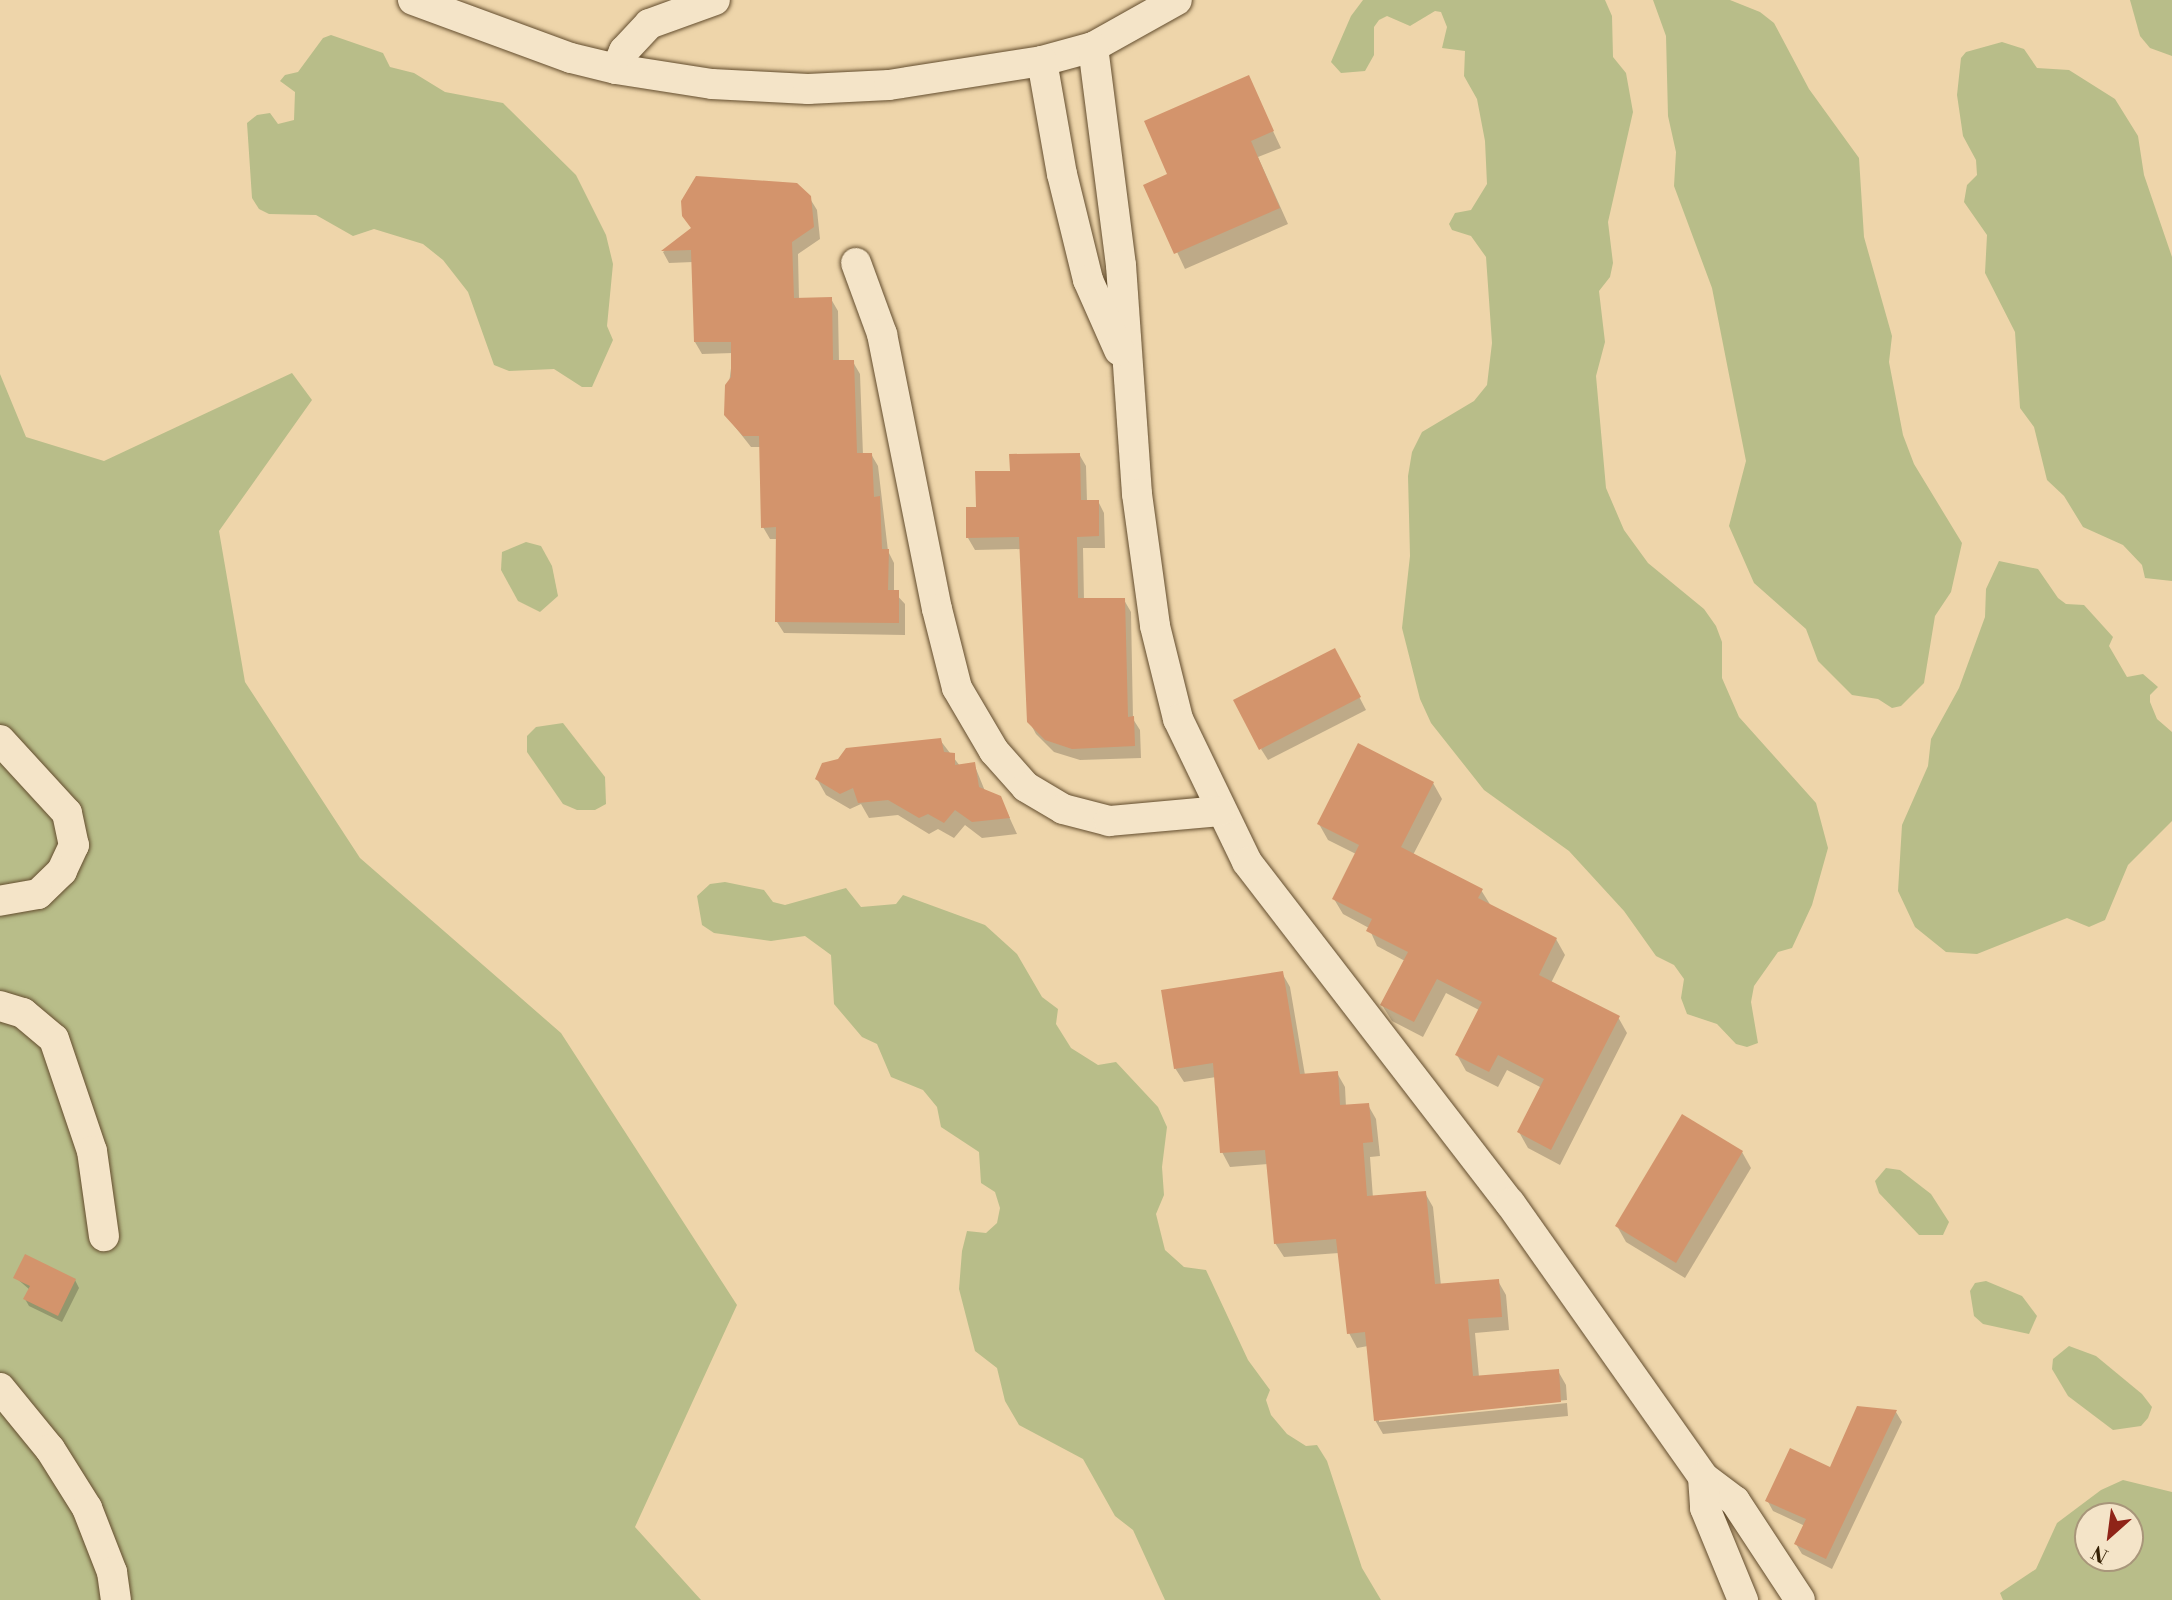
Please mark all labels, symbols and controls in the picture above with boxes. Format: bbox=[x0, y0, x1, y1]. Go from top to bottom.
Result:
north arrow bbox=[2074, 1502, 2144, 1572]
text: N bbox=[2088, 1540, 2112, 1568]

